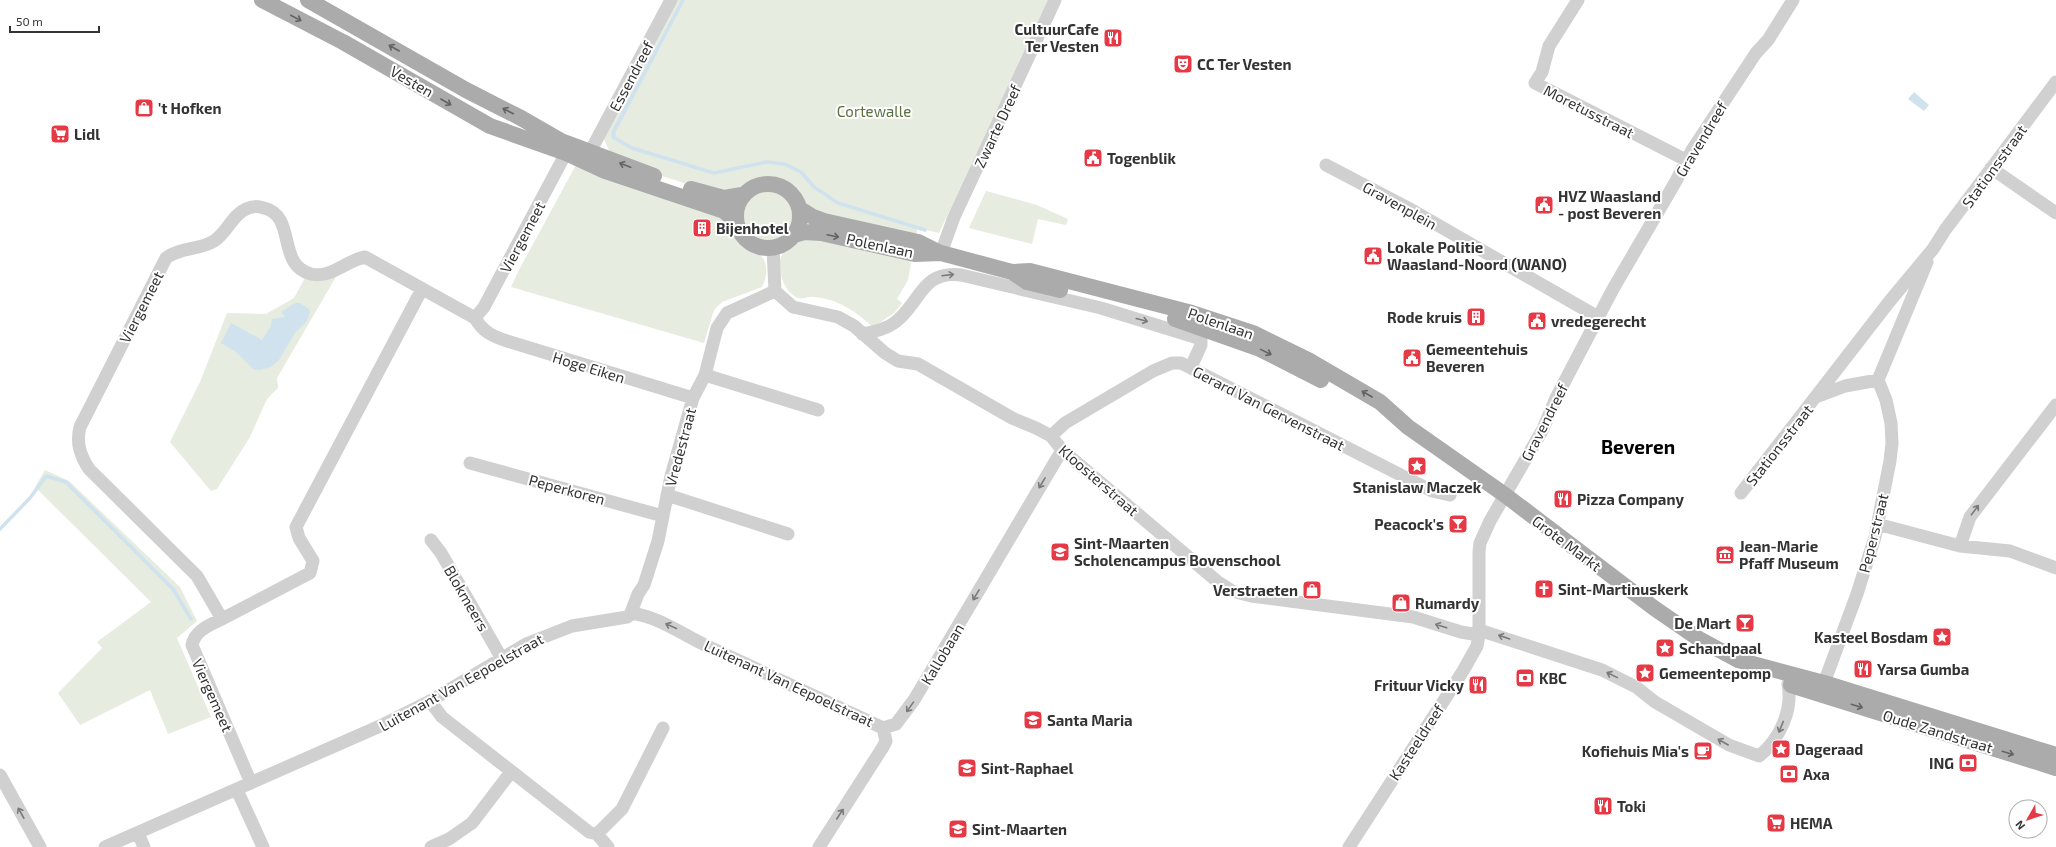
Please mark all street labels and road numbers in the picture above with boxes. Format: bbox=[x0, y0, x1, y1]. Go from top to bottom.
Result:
street label: Essendreef bbox=[605, 38, 657, 114]
street label: Vesten bbox=[387, 62, 437, 100]
street label: Zwarte Dreef bbox=[970, 81, 1024, 170]
street label: Moretusstraat bbox=[1541, 81, 1637, 142]
street label: Gravendreef bbox=[1672, 98, 1731, 180]
street label: Stationsstraat bbox=[1958, 121, 2030, 211]
street label: Gravenplein bbox=[1360, 177, 1440, 233]
street label: Viergemeet bbox=[496, 198, 548, 276]
street label: Polenlaan bbox=[845, 229, 915, 261]
street label: Viergemeet bbox=[115, 268, 167, 346]
street label: Polenlaan bbox=[1186, 303, 1256, 343]
street label: Hoge Eiken bbox=[551, 347, 627, 387]
street label: Gerard Van Gervenstraat bbox=[1190, 362, 1348, 454]
street label: Gravendreef bbox=[1517, 380, 1571, 464]
street label: Stationsstraat bbox=[1742, 401, 1816, 489]
street label: Vredestraat bbox=[661, 405, 699, 488]
street label: Kloosterstraat bbox=[1056, 441, 1143, 520]
street label: Peperkoren bbox=[527, 470, 607, 508]
street label: Peperstraat bbox=[1854, 491, 1892, 575]
street label: Grote Markt bbox=[1529, 511, 1605, 575]
street label: Blokmeers bbox=[441, 562, 493, 634]
street label: Kallobaan bbox=[917, 620, 967, 688]
street label: Luitenant Van Eepoelstraat bbox=[376, 629, 546, 735]
street label: Luitenant Van Eepoelstraat bbox=[701, 636, 877, 730]
street label: Viergemeet bbox=[189, 656, 237, 735]
street label: Kasteeldreef bbox=[1385, 700, 1447, 783]
street label: Oude Zandstraat bbox=[1881, 706, 1995, 756]

